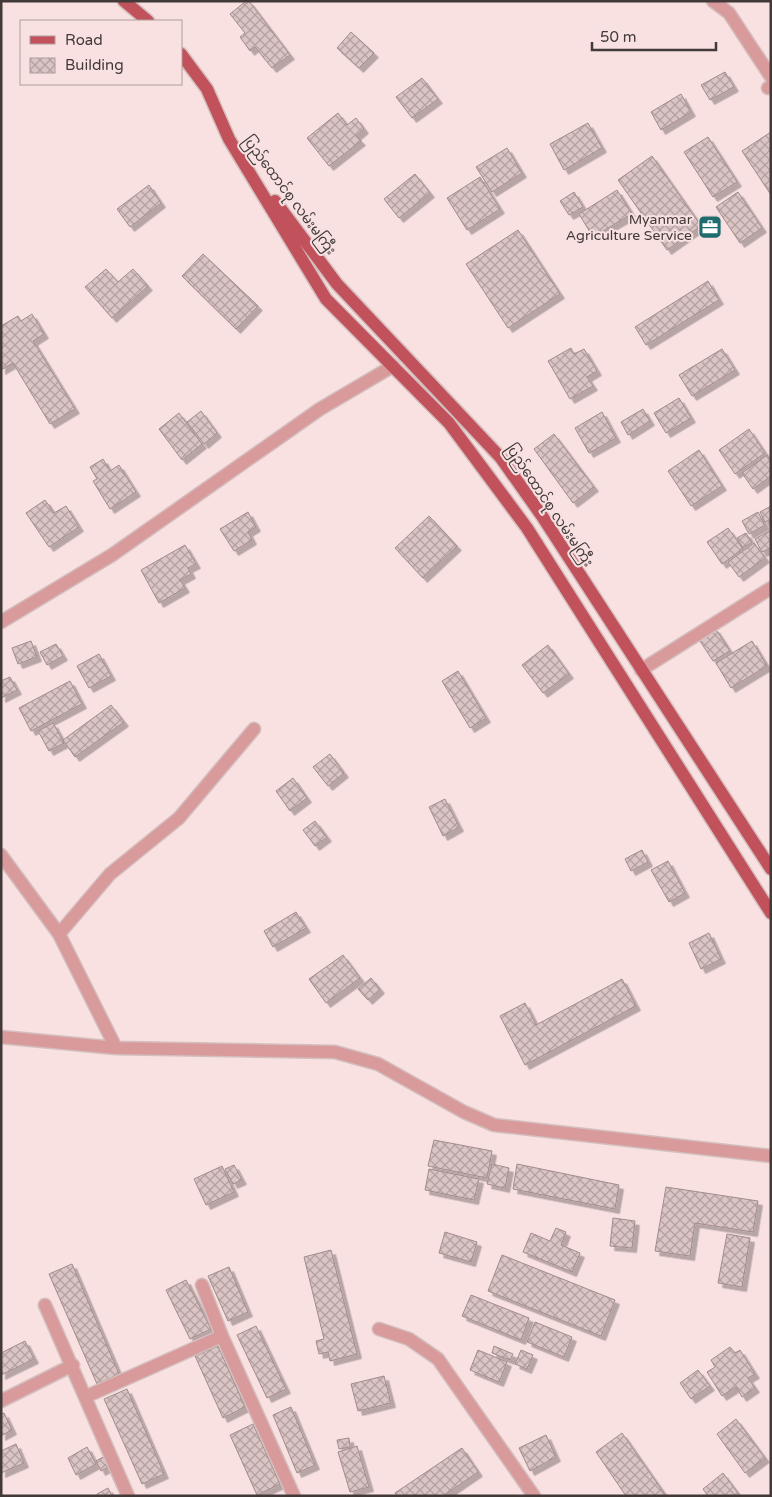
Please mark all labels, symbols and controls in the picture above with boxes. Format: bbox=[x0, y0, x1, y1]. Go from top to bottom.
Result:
legend bbox=[20, 20, 182, 85]
scale bar bbox=[592, 20, 716, 52]
text: 50 m bbox=[600, 28, 637, 46]
text: Road bbox=[65, 31, 103, 49]
text: Building bbox=[65, 56, 124, 74]
street label: ပြည်ထောင်စု လမ်းမကြီး bbox=[237, 131, 341, 260]
place label: Myanmar Agriculture Service bbox=[566, 211, 693, 244]
office icon: Myanmar Agriculture Service bbox=[697, 214, 723, 240]
street label: ပြည်ထောင်စု လမ်းမကြီး bbox=[500, 440, 599, 572]

